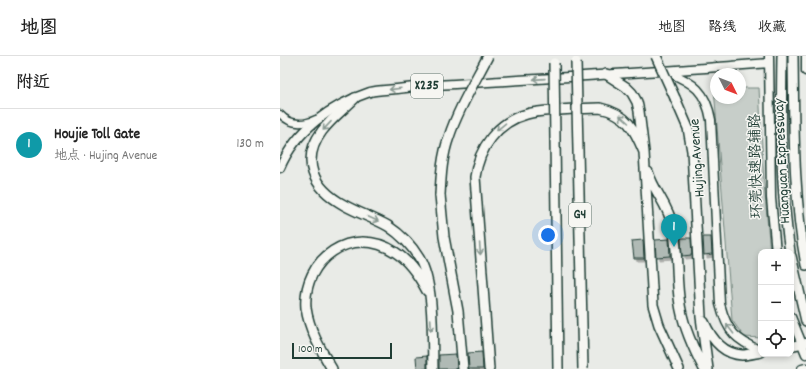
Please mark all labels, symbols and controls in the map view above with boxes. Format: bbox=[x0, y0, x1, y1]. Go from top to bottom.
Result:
text: 地图 bbox=[20, 16, 58, 43]
text: 地图 bbox=[658, 18, 686, 38]
text: 路线 bbox=[708, 18, 736, 38]
text: 收藏 bbox=[758, 18, 786, 38]
north arrow bbox=[710, 68, 746, 104]
text: 附近 bbox=[16, 72, 50, 96]
road number: X235 bbox=[411, 74, 443, 98]
one-way arrow bbox=[533, 75, 546, 82]
one-way arrow bbox=[389, 85, 402, 93]
street label: Huanguan Expressway bbox=[769, 97, 797, 224]
street label: 环莞快速路辅路 bbox=[745, 113, 769, 219]
one-way arrow bbox=[619, 114, 629, 123]
street label: Hujing Avenue bbox=[684, 118, 712, 198]
one-way arrow bbox=[322, 121, 332, 131]
one-way arrow bbox=[496, 123, 507, 132]
text: Houjie Toll Gate bbox=[54, 124, 140, 146]
text: 1 bbox=[28, 135, 30, 154]
text: 130 m bbox=[236, 135, 264, 154]
text: 地点 · Hujing Avenue bbox=[54, 147, 157, 166]
road number: G4 bbox=[569, 203, 591, 227]
pin: 1 bbox=[661, 214, 687, 247]
one-way arrow bbox=[367, 216, 379, 223]
your location bbox=[538, 225, 558, 245]
one-way arrow bbox=[476, 242, 484, 255]
map controls bbox=[758, 249, 794, 357]
button: + bbox=[758, 249, 794, 285]
button: − bbox=[758, 285, 794, 321]
one-way arrow bbox=[428, 318, 435, 331]
button: locate bbox=[758, 321, 794, 357]
one-way arrow bbox=[726, 323, 734, 334]
scale bar bbox=[292, 341, 392, 360]
text: 100 m bbox=[298, 342, 322, 358]

